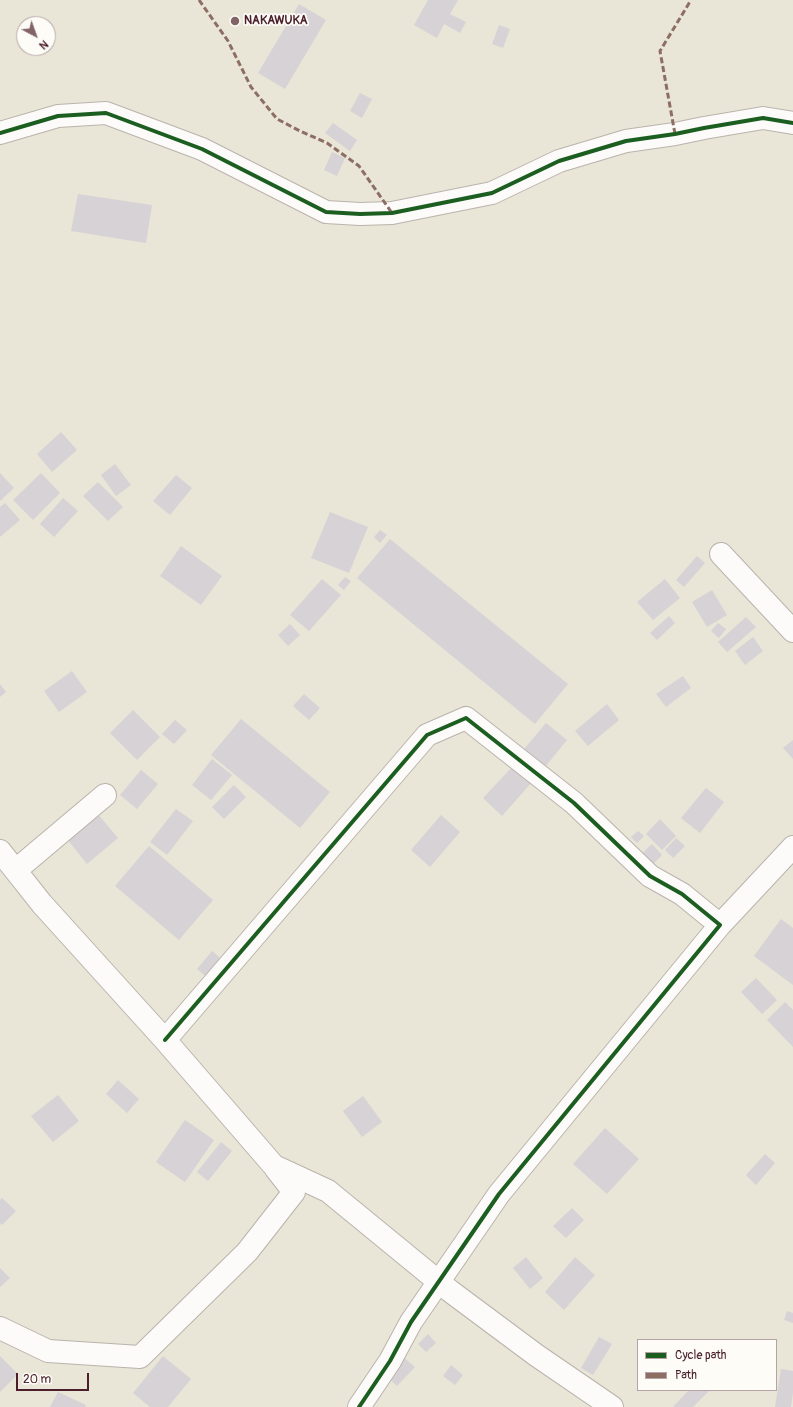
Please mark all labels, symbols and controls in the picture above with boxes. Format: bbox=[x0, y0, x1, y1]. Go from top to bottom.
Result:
place label: NAKAWUKA bbox=[244, 14, 307, 28]
marker: NAKAWUKA bbox=[229, 15, 241, 27]
north arrow bbox=[16, 16, 56, 56]
text: N bbox=[36, 37, 51, 52]
legend bbox=[637, 1339, 777, 1391]
text: Cycle path bbox=[675, 1348, 726, 1363]
scale bar bbox=[18, 1365, 91, 1391]
text: Path bbox=[675, 1368, 697, 1383]
text: 20 m bbox=[23, 1372, 51, 1387]

